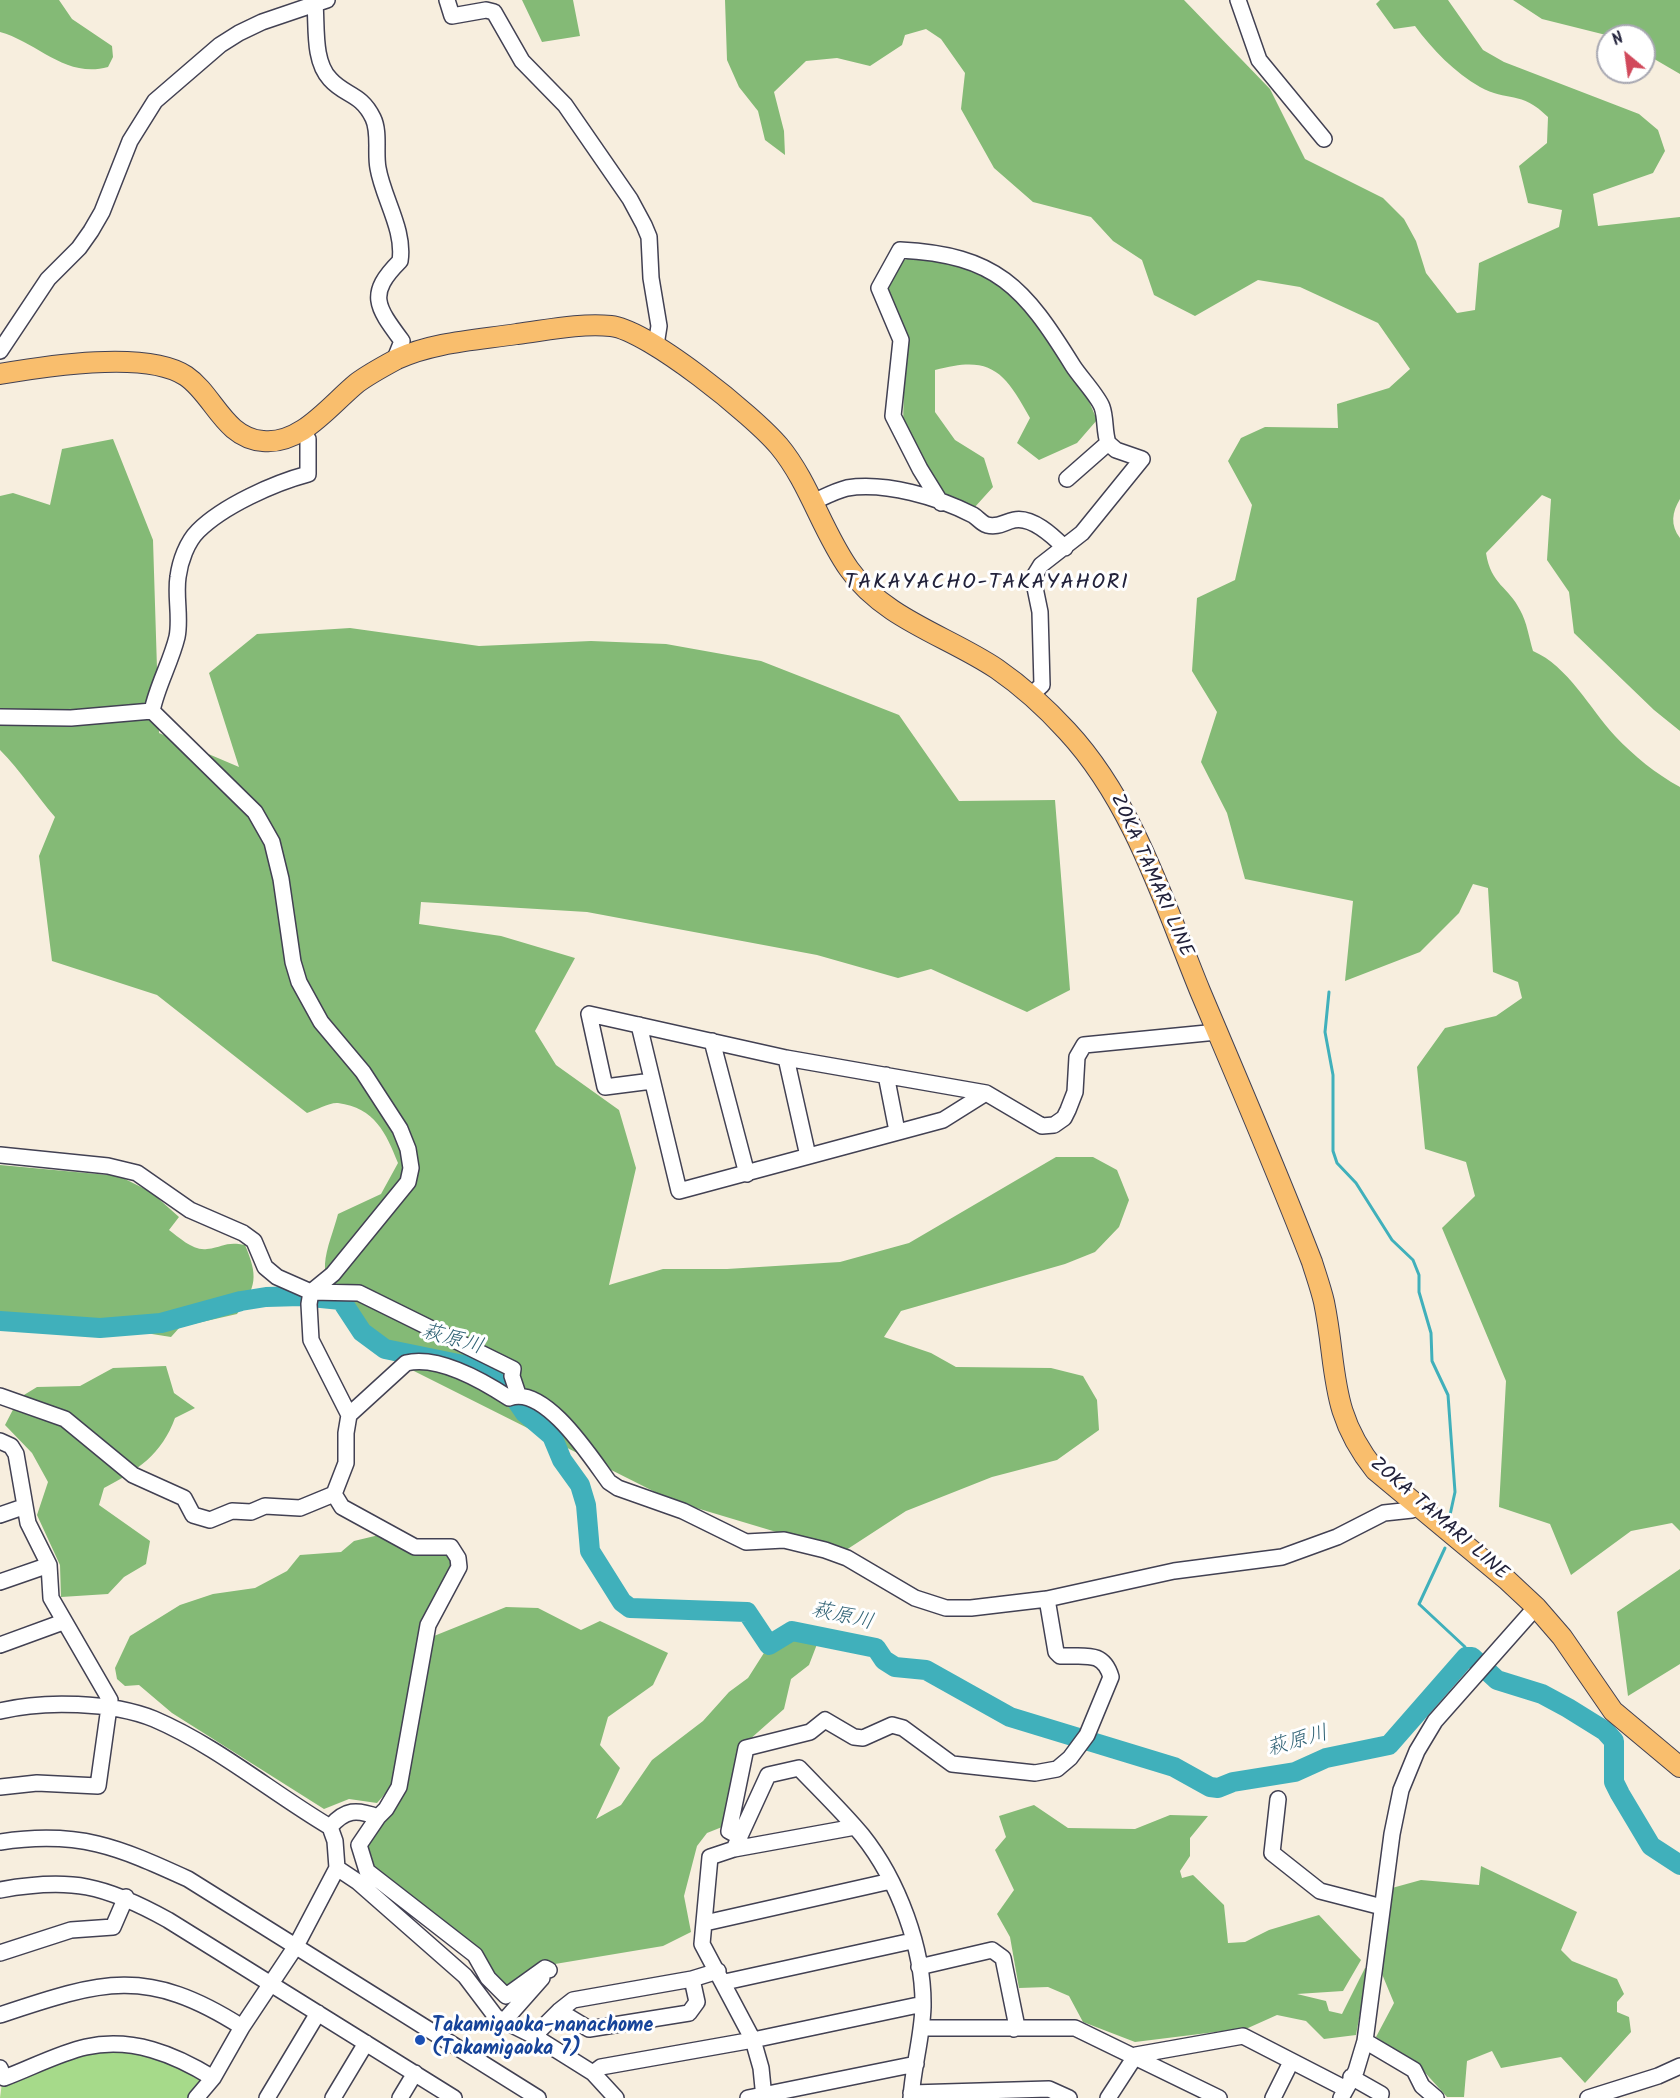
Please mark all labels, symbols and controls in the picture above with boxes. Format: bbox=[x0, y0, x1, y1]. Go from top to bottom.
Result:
north arrow bbox=[1596, 24, 1656, 84]
text: N bbox=[1608, 26, 1628, 53]
district label: TAKAYACHO-TAKAYAHORI bbox=[845, 571, 1129, 597]
street label: ZOKA TAMARI LINE bbox=[1103, 791, 1197, 961]
water label: 萩原川 bbox=[418, 1320, 486, 1362]
street label: ZOKA TAMARI LINE bbox=[1364, 1453, 1512, 1587]
water label: 萩原川 bbox=[808, 1599, 876, 1637]
water label: 萩原川 bbox=[1264, 1722, 1332, 1764]
place label: Takamigaoka-nanachome (Takamigaoka 7) bbox=[432, 2016, 653, 2063]
marker: Takamigaoka-nanachome (Takamigaoka 7) bbox=[413, 2033, 427, 2047]

